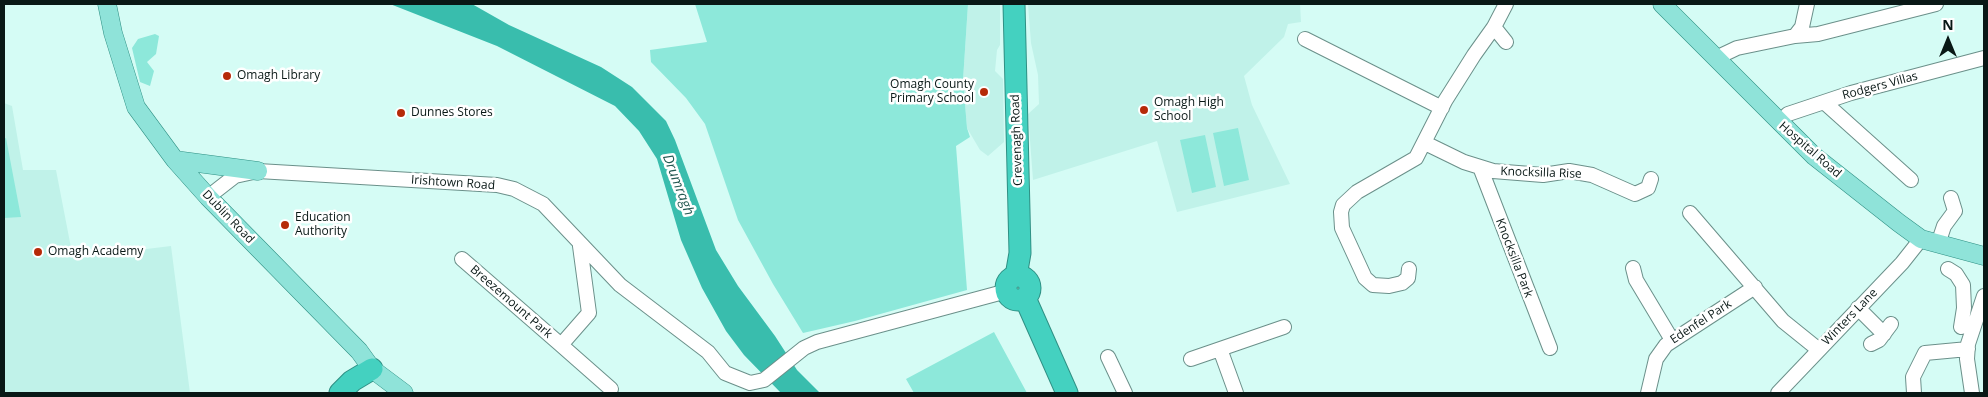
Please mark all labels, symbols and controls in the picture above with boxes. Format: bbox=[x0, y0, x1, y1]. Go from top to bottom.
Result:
north arrow bbox=[1923, 15, 1973, 65]
text: N bbox=[1942, 15, 1954, 34]
place label: Omagh Library bbox=[237, 69, 320, 83]
street label: Rodgers Villas bbox=[1841, 69, 1919, 103]
marker: Omagh Library bbox=[221, 70, 233, 82]
place label: Omagh County Primary School bbox=[890, 78, 974, 106]
marker: Omagh County Primary School bbox=[978, 86, 990, 98]
street label: Crevenagh Road bbox=[1008, 94, 1026, 186]
place label: Omagh High School bbox=[1154, 96, 1224, 124]
marker: Omagh High School bbox=[1138, 104, 1150, 116]
place label: Dunnes Stores bbox=[411, 106, 493, 120]
marker: Dunnes Stores bbox=[395, 107, 407, 119]
street label: Hospital Road bbox=[1776, 119, 1844, 181]
water label: Drumragh bbox=[659, 152, 697, 218]
street label: Knocksilla Rise bbox=[1500, 164, 1582, 182]
street label: Irishtown Road bbox=[410, 173, 496, 193]
street label: Dublin Road bbox=[199, 187, 257, 247]
place label: Education Authority bbox=[295, 211, 351, 239]
street label: Knocksilla Park bbox=[1492, 216, 1536, 300]
marker: Education Authority bbox=[279, 219, 291, 231]
place label: Omagh Academy bbox=[48, 245, 143, 259]
marker: Omagh Academy bbox=[32, 246, 44, 258]
street label: Breezemount Park bbox=[467, 262, 555, 342]
street label: Winters Lane bbox=[1819, 286, 1881, 348]
street label: Edenfel Park bbox=[1668, 297, 1734, 347]

